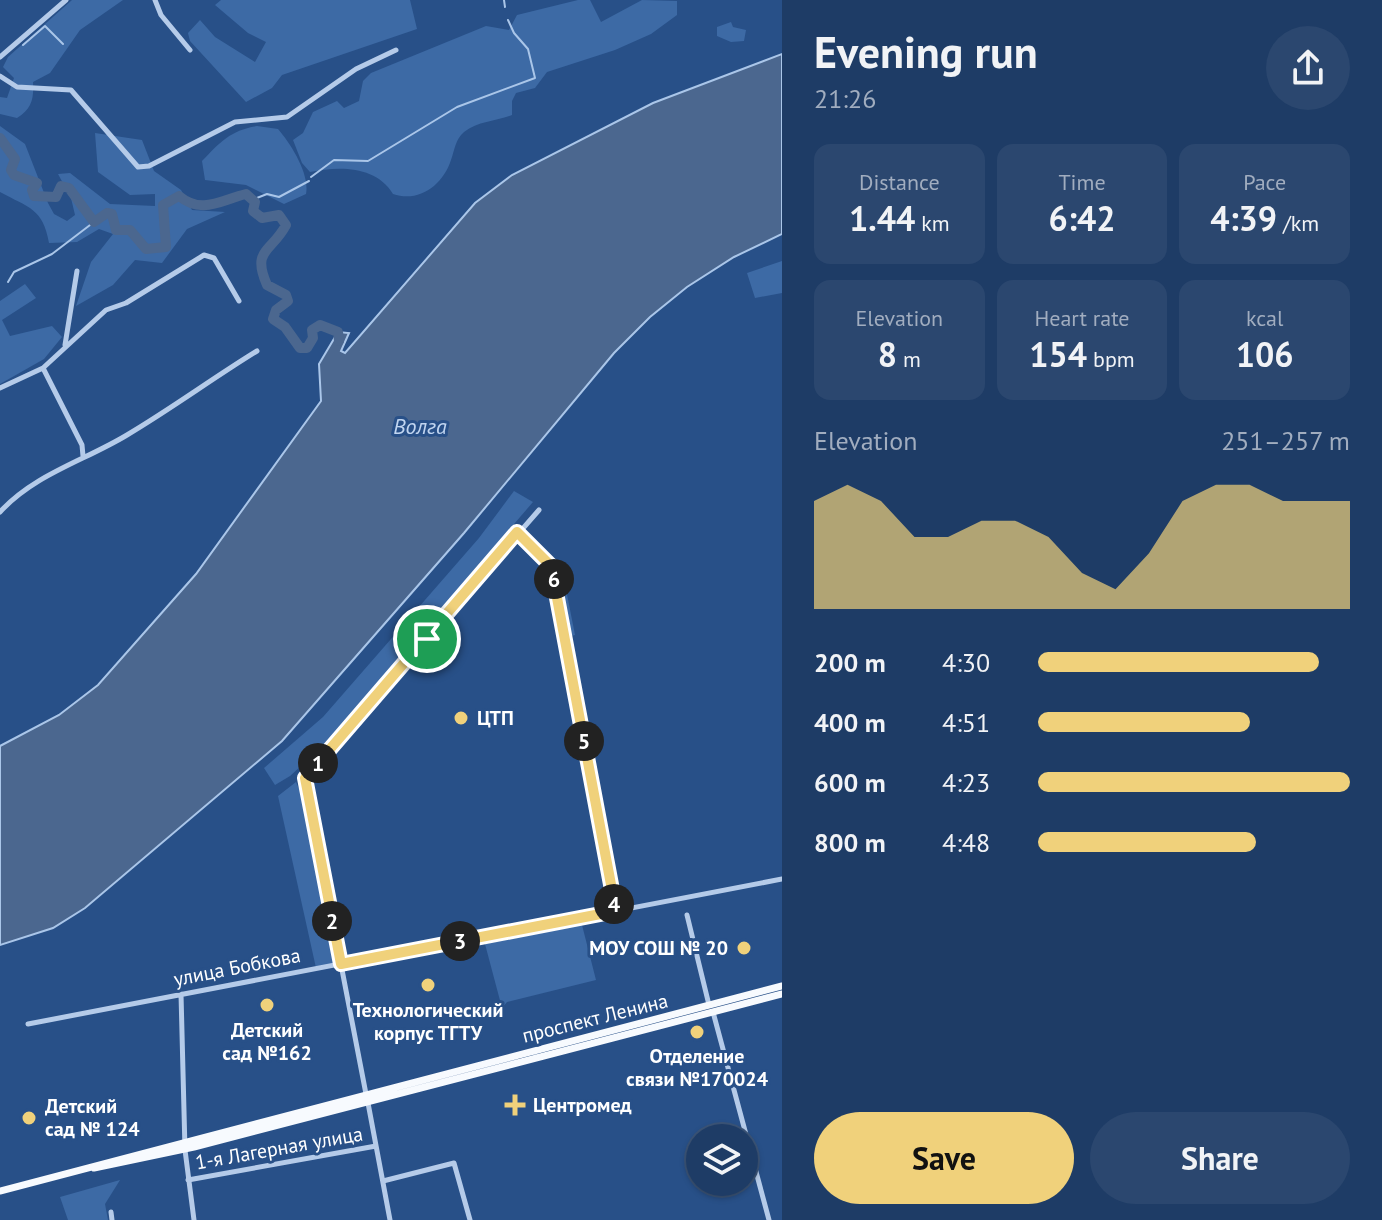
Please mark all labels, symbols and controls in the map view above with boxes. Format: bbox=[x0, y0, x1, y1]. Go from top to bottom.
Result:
text: Evening run bbox=[814, 23, 1038, 80]
button: share bbox=[1266, 26, 1350, 110]
text: 21:26 bbox=[814, 82, 876, 115]
text: Distance bbox=[859, 168, 940, 196]
text: Time bbox=[1058, 168, 1106, 196]
text: Pace bbox=[1243, 168, 1286, 196]
text: 1.44 bbox=[849, 196, 915, 240]
text: 6:42 bbox=[1049, 196, 1115, 240]
text: 4:39 bbox=[1210, 196, 1277, 240]
text: km bbox=[915, 209, 950, 237]
text: /km bbox=[1277, 209, 1319, 237]
text: Elevation bbox=[856, 304, 943, 332]
text: Heart rate bbox=[1034, 304, 1130, 332]
text: kcal bbox=[1246, 304, 1283, 332]
text: 8 bbox=[878, 332, 897, 376]
text: 154 bbox=[1029, 332, 1087, 376]
text: 106 bbox=[1236, 332, 1294, 376]
text: m bbox=[897, 345, 921, 373]
text: bpm bbox=[1087, 345, 1135, 373]
water label: Волга bbox=[393, 412, 447, 440]
text: Elevation bbox=[814, 424, 918, 457]
text: 251–257 m bbox=[1221, 424, 1350, 457]
pin: 6 bbox=[534, 559, 574, 599]
text: 6 bbox=[548, 565, 560, 593]
pin bbox=[393, 605, 461, 673]
icon: arrive bbox=[405, 617, 449, 661]
text: 200 m bbox=[814, 646, 886, 679]
text: 4:30 bbox=[942, 646, 990, 679]
place label: ЦТП bbox=[477, 705, 514, 731]
text: 400 m bbox=[814, 706, 886, 739]
text: 4:51 bbox=[942, 706, 990, 739]
marker: ЦТП bbox=[452, 709, 470, 727]
pin: 5 bbox=[564, 721, 604, 761]
text: 5 bbox=[578, 727, 590, 755]
pin: 1 bbox=[298, 743, 338, 783]
text: 1 bbox=[312, 749, 324, 777]
text: 600 m bbox=[814, 766, 886, 799]
text: 4:23 bbox=[942, 766, 990, 799]
text: 800 m bbox=[814, 826, 886, 859]
text: 4:48 bbox=[942, 826, 990, 859]
pin: 4 bbox=[594, 884, 634, 924]
text: 4 bbox=[608, 890, 620, 918]
pin: 2 bbox=[312, 901, 352, 941]
text: 2 bbox=[326, 907, 338, 935]
pin: 3 bbox=[440, 921, 480, 961]
text: 3 bbox=[454, 927, 466, 955]
place label: МОУ СОШ № 20 bbox=[589, 935, 728, 961]
marker: МОУ СОШ № 20 bbox=[735, 939, 753, 957]
street label: улица Бобкова bbox=[171, 942, 303, 992]
marker: Технологический корпус ТГТУ bbox=[419, 976, 437, 994]
street label: проспект Ленина bbox=[519, 987, 671, 1049]
marker: Детский сад №162 bbox=[258, 996, 276, 1014]
place label: Технологический корпус ТГТУ bbox=[353, 997, 503, 1046]
place label: Детский сад №162 bbox=[222, 1017, 312, 1066]
marker: Отделение связи №170024 bbox=[688, 1023, 706, 1041]
place label: Отделение связи №170024 bbox=[626, 1043, 769, 1092]
place label: Центромед bbox=[533, 1092, 632, 1118]
place label: Детский сад № 124 bbox=[45, 1093, 140, 1142]
marker: Центромед bbox=[504, 1094, 526, 1116]
marker: Детский сад № 124 bbox=[20, 1109, 38, 1127]
button: Save bbox=[814, 1112, 1074, 1204]
button: Share bbox=[1090, 1112, 1350, 1204]
street label: 1-я Лагерная улица bbox=[193, 1120, 365, 1176]
map controls bbox=[686, 1124, 758, 1196]
button: layers bbox=[686, 1124, 758, 1196]

